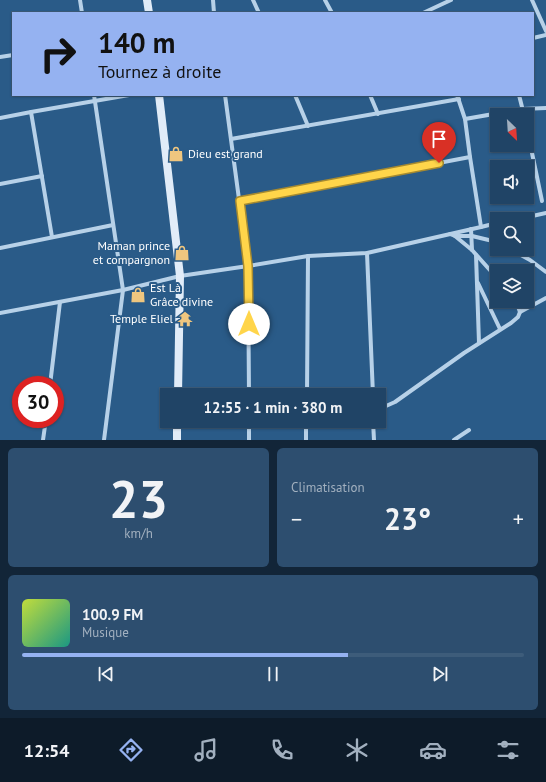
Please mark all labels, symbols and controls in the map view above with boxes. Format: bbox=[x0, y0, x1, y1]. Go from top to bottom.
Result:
text: 140 m bbox=[98, 24, 175, 61]
icon: right bbox=[32, 28, 84, 80]
text: Tournez à droite bbox=[98, 60, 221, 83]
north arrow bbox=[490, 108, 534, 152]
map controls bbox=[490, 108, 534, 308]
pin bbox=[422, 122, 456, 163]
icon: arrive bbox=[428, 128, 450, 150]
shop icon: Dieu est grand bbox=[167, 145, 185, 163]
place label: Dieu est grand bbox=[188, 146, 263, 161]
button: sound bbox=[490, 160, 534, 204]
button: search bbox=[490, 212, 534, 256]
place label: Maman prince et compargnon bbox=[93, 238, 170, 267]
shop icon: Maman prince et compargnon bbox=[173, 244, 191, 262]
button: layers bbox=[490, 264, 534, 308]
place label: Est Là Grâce divine bbox=[150, 280, 213, 309]
shop icon: Est Là Grâce divine bbox=[129, 286, 147, 304]
position arrow bbox=[228, 303, 270, 345]
temple icon: Temple Eliel bbox=[176, 310, 194, 328]
place label: Temple Eliel bbox=[110, 311, 173, 326]
speed limit sign: 30 bbox=[12, 376, 64, 428]
text: 12:55 · 1 min · 380 m bbox=[204, 398, 342, 417]
text: 23 bbox=[109, 465, 168, 532]
text: Climatisation bbox=[291, 479, 365, 496]
text: 23° bbox=[384, 499, 431, 538]
text: − bbox=[291, 505, 302, 533]
text: + bbox=[513, 505, 524, 533]
text: km/h bbox=[124, 525, 153, 542]
text: 100.9 FM bbox=[82, 605, 143, 624]
text: Musique bbox=[82, 624, 129, 641]
icon: previous bbox=[95, 663, 117, 685]
icon: pause bbox=[262, 663, 284, 685]
icon: next bbox=[429, 663, 451, 685]
icon: directions bbox=[117, 736, 145, 764]
icon: music bbox=[192, 736, 220, 764]
icon: phone bbox=[268, 736, 296, 764]
icon: climate bbox=[343, 736, 371, 764]
icon: car bbox=[419, 736, 447, 764]
icon: filters bbox=[494, 736, 522, 764]
text: 12:54 bbox=[24, 739, 69, 762]

